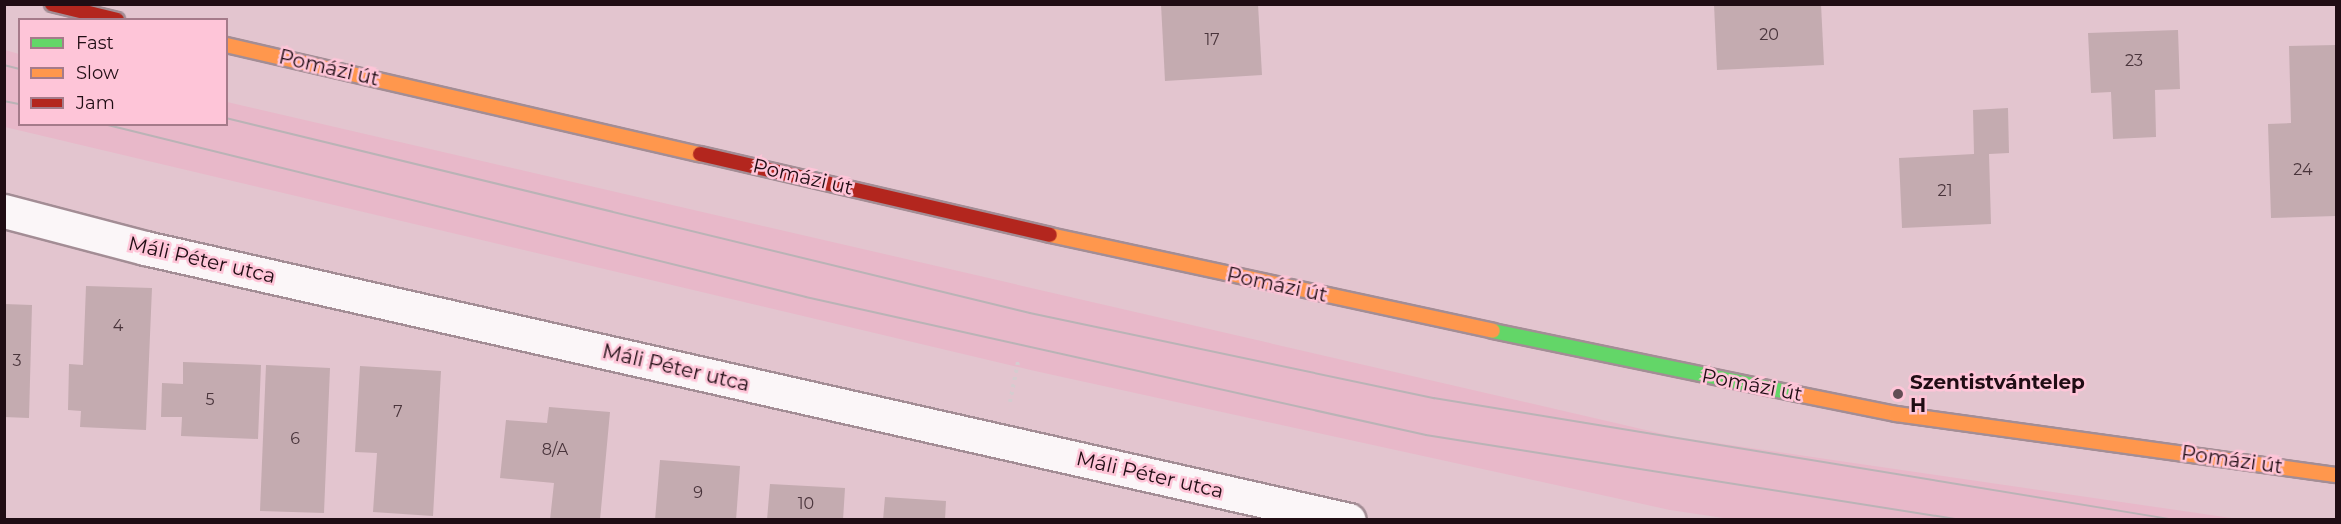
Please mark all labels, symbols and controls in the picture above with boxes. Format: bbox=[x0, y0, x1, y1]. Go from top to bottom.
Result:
legend bbox=[18, 18, 228, 126]
house number: 20 bbox=[1759, 25, 1779, 45]
house number: 17 bbox=[1204, 30, 1220, 50]
text: Fast bbox=[76, 32, 114, 54]
street label: Pomázi út bbox=[277, 45, 381, 91]
house number: 23 bbox=[2125, 51, 2143, 71]
text: Slow bbox=[76, 62, 119, 84]
text: Jam bbox=[76, 92, 115, 114]
street label: Pomázi út bbox=[751, 154, 855, 200]
house number: 24 bbox=[2293, 160, 2313, 180]
house number: 21 bbox=[1938, 181, 1952, 201]
street label: Máli Péter utca bbox=[126, 231, 278, 289]
street label: Pomázi út bbox=[1225, 263, 1329, 307]
house number: 4 bbox=[113, 316, 123, 336]
street label: Máli Péter utca bbox=[600, 339, 752, 397]
house number: 3 bbox=[12, 351, 22, 371]
street label: Pomázi út bbox=[1700, 363, 1804, 407]
place label: Szentistvántelep H bbox=[1910, 371, 2085, 418]
marker: Szentistvántelep H bbox=[1891, 387, 1905, 401]
house number: 5 bbox=[205, 390, 215, 410]
house number: 7 bbox=[393, 402, 403, 422]
house number: 6 bbox=[290, 429, 300, 449]
house number: 8/A bbox=[542, 440, 568, 460]
street label: Pomázi út bbox=[2180, 441, 2284, 479]
street label: Máli Péter utca bbox=[1074, 446, 1226, 504]
house number: 9 bbox=[693, 483, 703, 503]
house number: 10 bbox=[798, 494, 814, 514]

